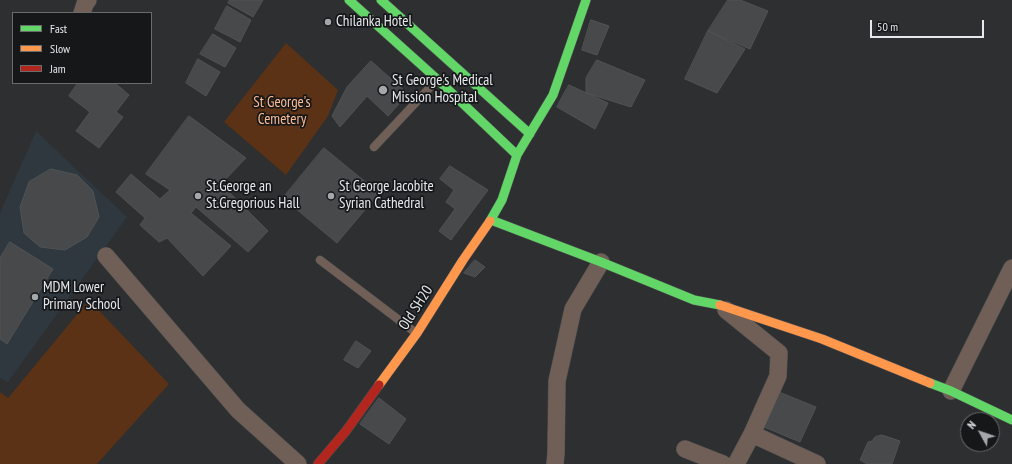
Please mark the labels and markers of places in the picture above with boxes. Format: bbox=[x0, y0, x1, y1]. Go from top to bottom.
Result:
place label: Chilanka Hotel bbox=[336, 13, 412, 31]
marker: Chilanka Hotel bbox=[323, 17, 333, 27]
place label: St George's Medical Mission Hospital bbox=[392, 72, 493, 107]
marker: St George's Medical Mission Hospital bbox=[377, 84, 389, 96]
place label: St.George an St.Gregorious Hall bbox=[206, 178, 299, 213]
place label: St George Jacobite Syrian Cathedral bbox=[339, 178, 434, 213]
marker: St.George an St.Gregorious Hall bbox=[193, 191, 203, 201]
marker: St George Jacobite Syrian Cathedral bbox=[326, 191, 336, 201]
place label: MDM Lower Primary School bbox=[43, 279, 120, 314]
marker: MDM Lower Primary School bbox=[30, 292, 40, 302]

